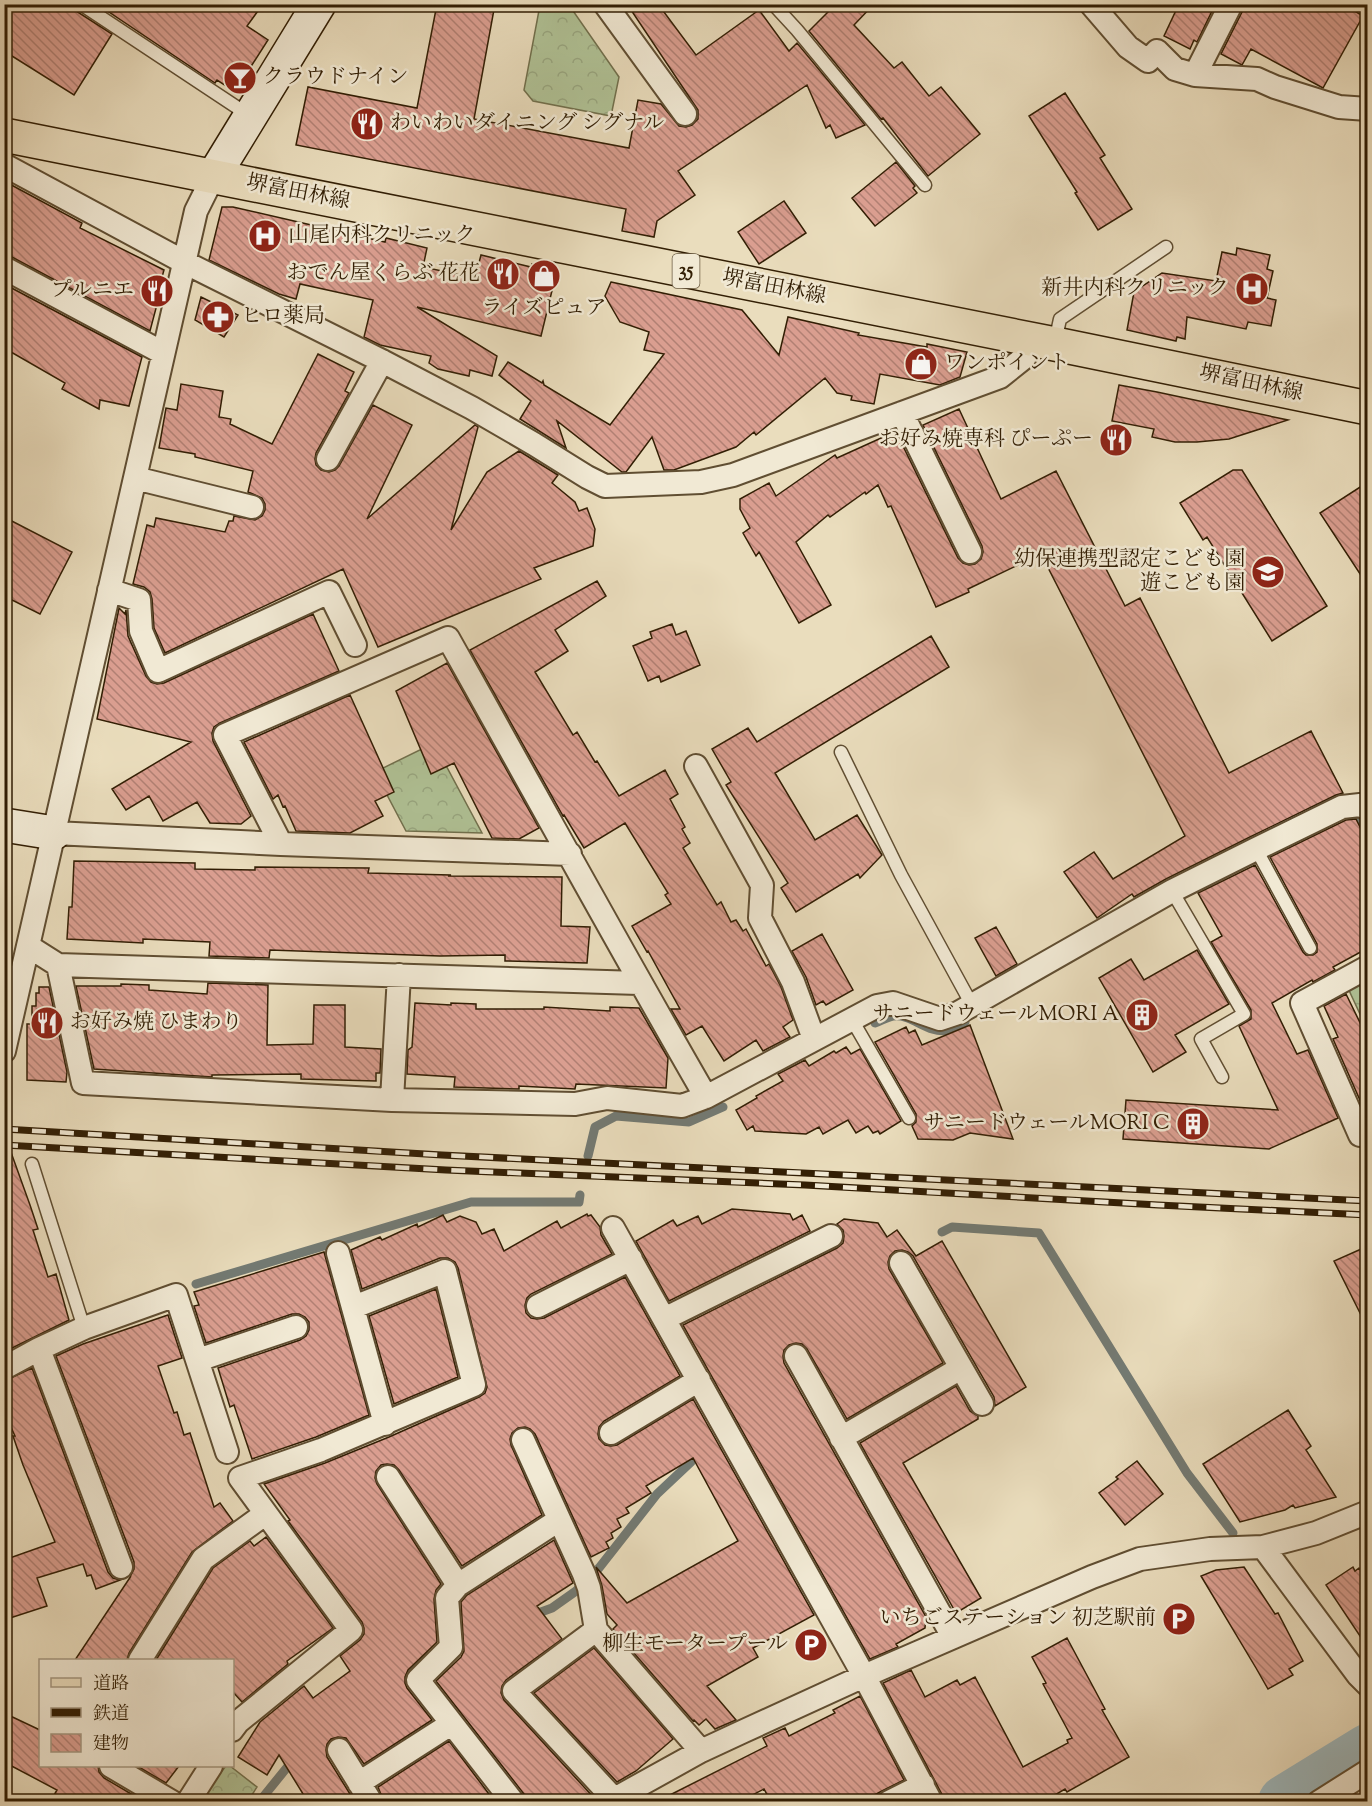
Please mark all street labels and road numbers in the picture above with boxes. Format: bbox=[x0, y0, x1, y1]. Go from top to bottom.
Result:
street label: 堺富田林線 bbox=[244, 168, 352, 218]
road number: 35 bbox=[672, 254, 700, 288]
street label: 堺富田林線 bbox=[720, 263, 828, 313]
street label: 堺富田林線 bbox=[1197, 358, 1305, 410]

